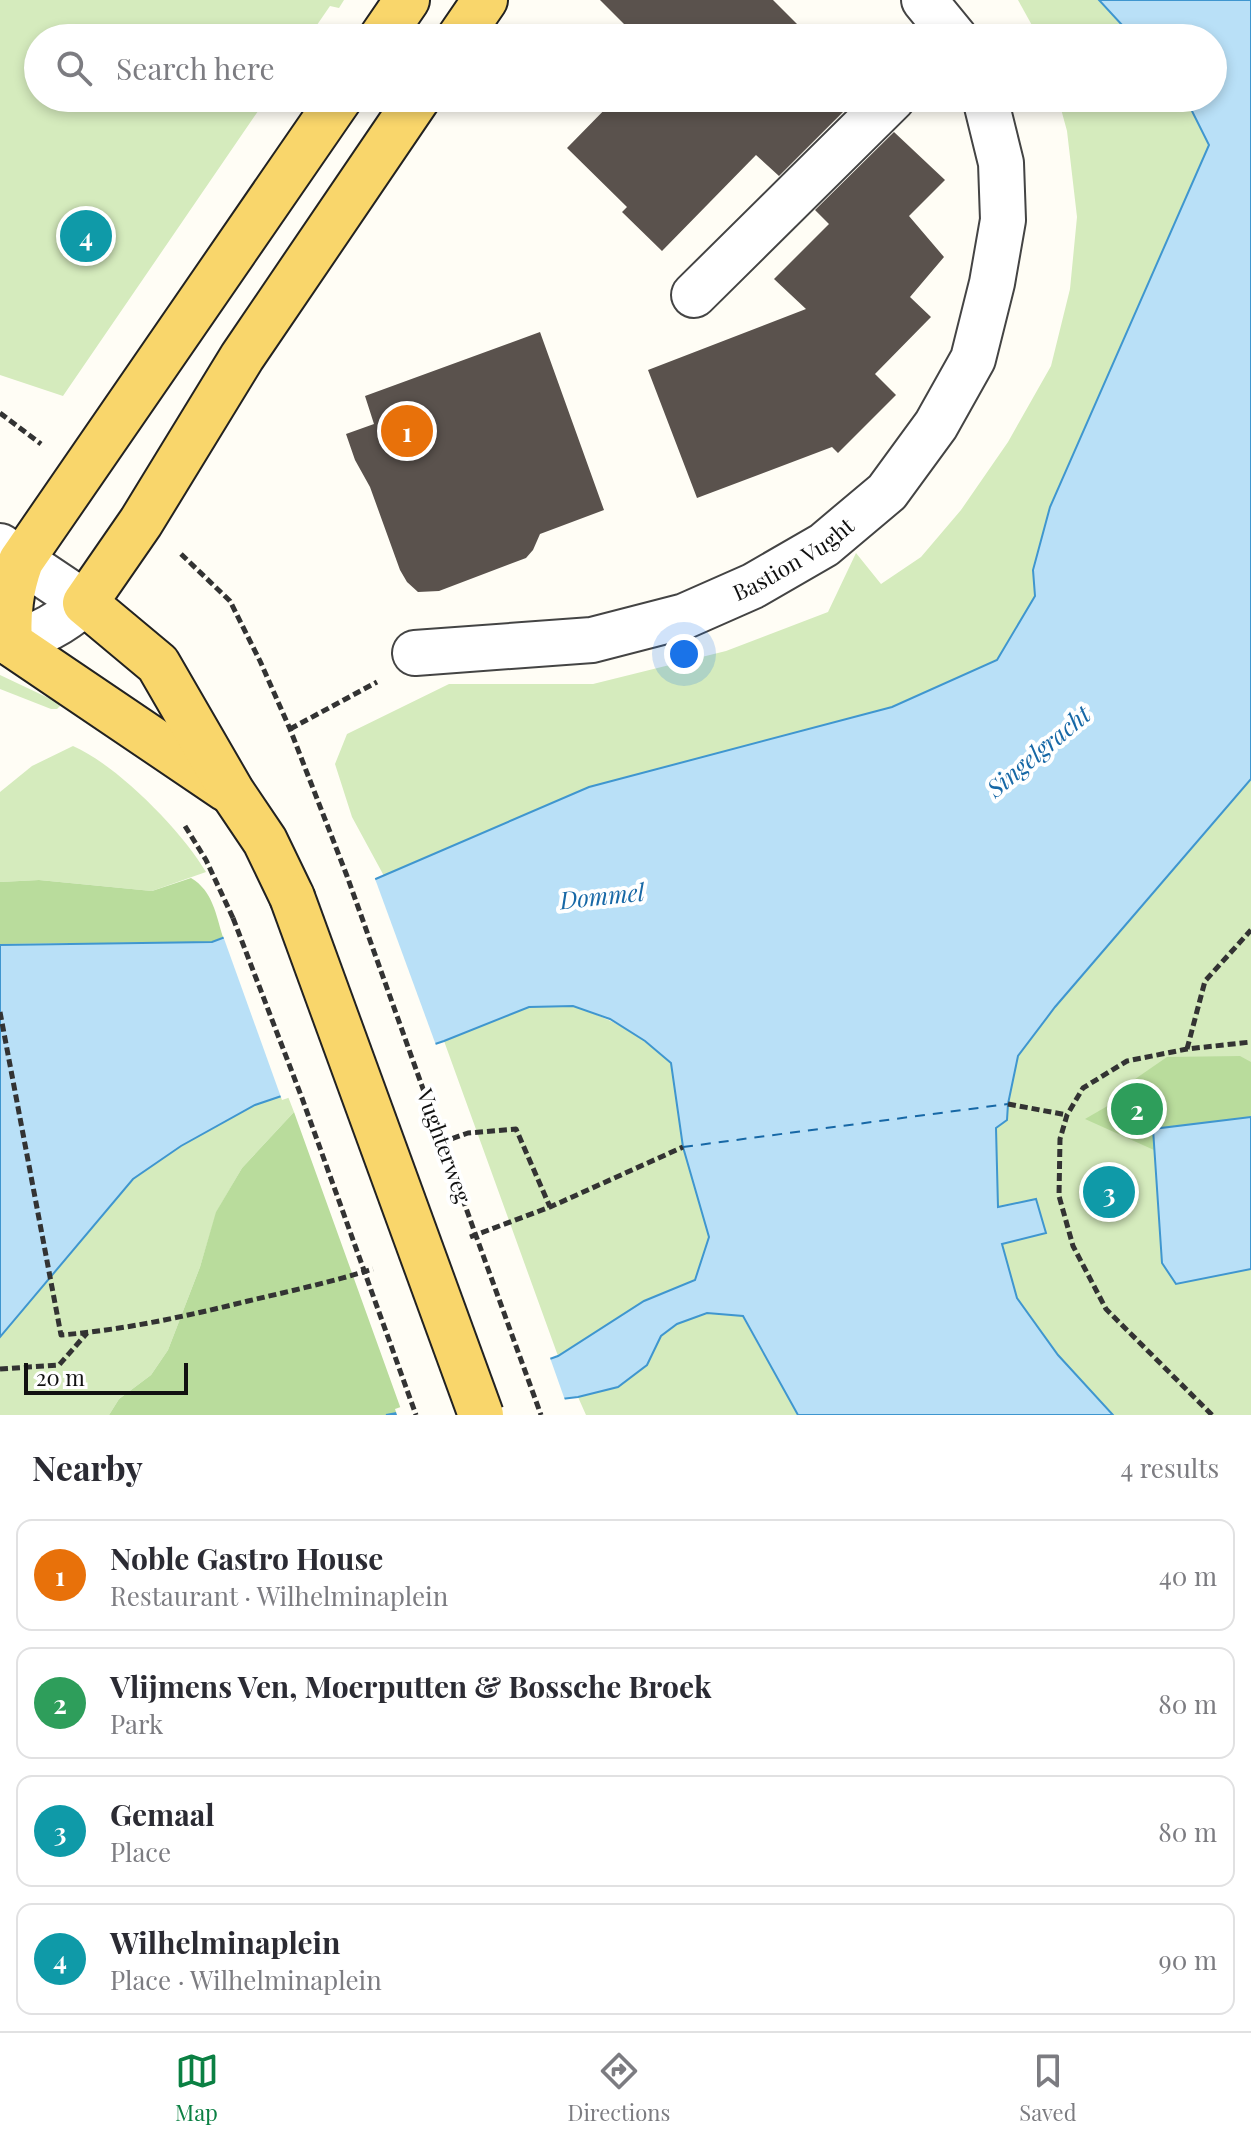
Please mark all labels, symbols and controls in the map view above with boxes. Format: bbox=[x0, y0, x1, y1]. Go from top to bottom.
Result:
search box bbox=[24, 24, 1227, 112]
icon: search bbox=[52, 46, 96, 90]
text: Search here bbox=[116, 48, 275, 88]
pin: 4 bbox=[60, 206, 112, 266]
pin: 1 bbox=[381, 401, 433, 461]
street label: Bastion Vught bbox=[728, 510, 861, 607]
your location bbox=[664, 634, 704, 674]
water label: Singelgracht bbox=[978, 697, 1097, 804]
water label: Dommel bbox=[557, 875, 647, 915]
pin: 2 bbox=[1111, 1079, 1163, 1139]
street label: Vughterweg bbox=[410, 1084, 480, 1207]
pin: 3 bbox=[1083, 1162, 1135, 1222]
scale bar bbox=[24, 1359, 188, 1395]
text: 20 m bbox=[36, 1362, 85, 1392]
text: Nearby bbox=[32, 1444, 143, 1490]
text: 4 results bbox=[1120, 1450, 1219, 1485]
text: Noble Gastro House bbox=[110, 1538, 383, 1578]
text: 1 bbox=[55, 1558, 65, 1593]
text: 40 m bbox=[1159, 1558, 1217, 1593]
text: Restaurant · Wilhelminaplein bbox=[110, 1578, 448, 1613]
text: Vlijmens Ven, Moerputten & Bossche Broek bbox=[110, 1666, 712, 1706]
text: 2 bbox=[53, 1686, 67, 1721]
text: 80 m bbox=[1158, 1686, 1217, 1721]
text: Park bbox=[110, 1706, 163, 1741]
text: Gemaal bbox=[110, 1794, 215, 1834]
text: 3 bbox=[54, 1814, 66, 1849]
text: 80 m bbox=[1158, 1814, 1217, 1849]
text: Place bbox=[110, 1834, 171, 1869]
text: Wilhelminaplein bbox=[110, 1922, 340, 1962]
text: 4 bbox=[53, 1942, 67, 1977]
text: 90 m bbox=[1159, 1942, 1217, 1977]
text: Place · Wilhelminaplein bbox=[110, 1962, 382, 1997]
tab: Map bbox=[175, 2049, 219, 2127]
tab: Directions bbox=[568, 2049, 670, 2127]
tab: Saved bbox=[1019, 2049, 1077, 2127]

